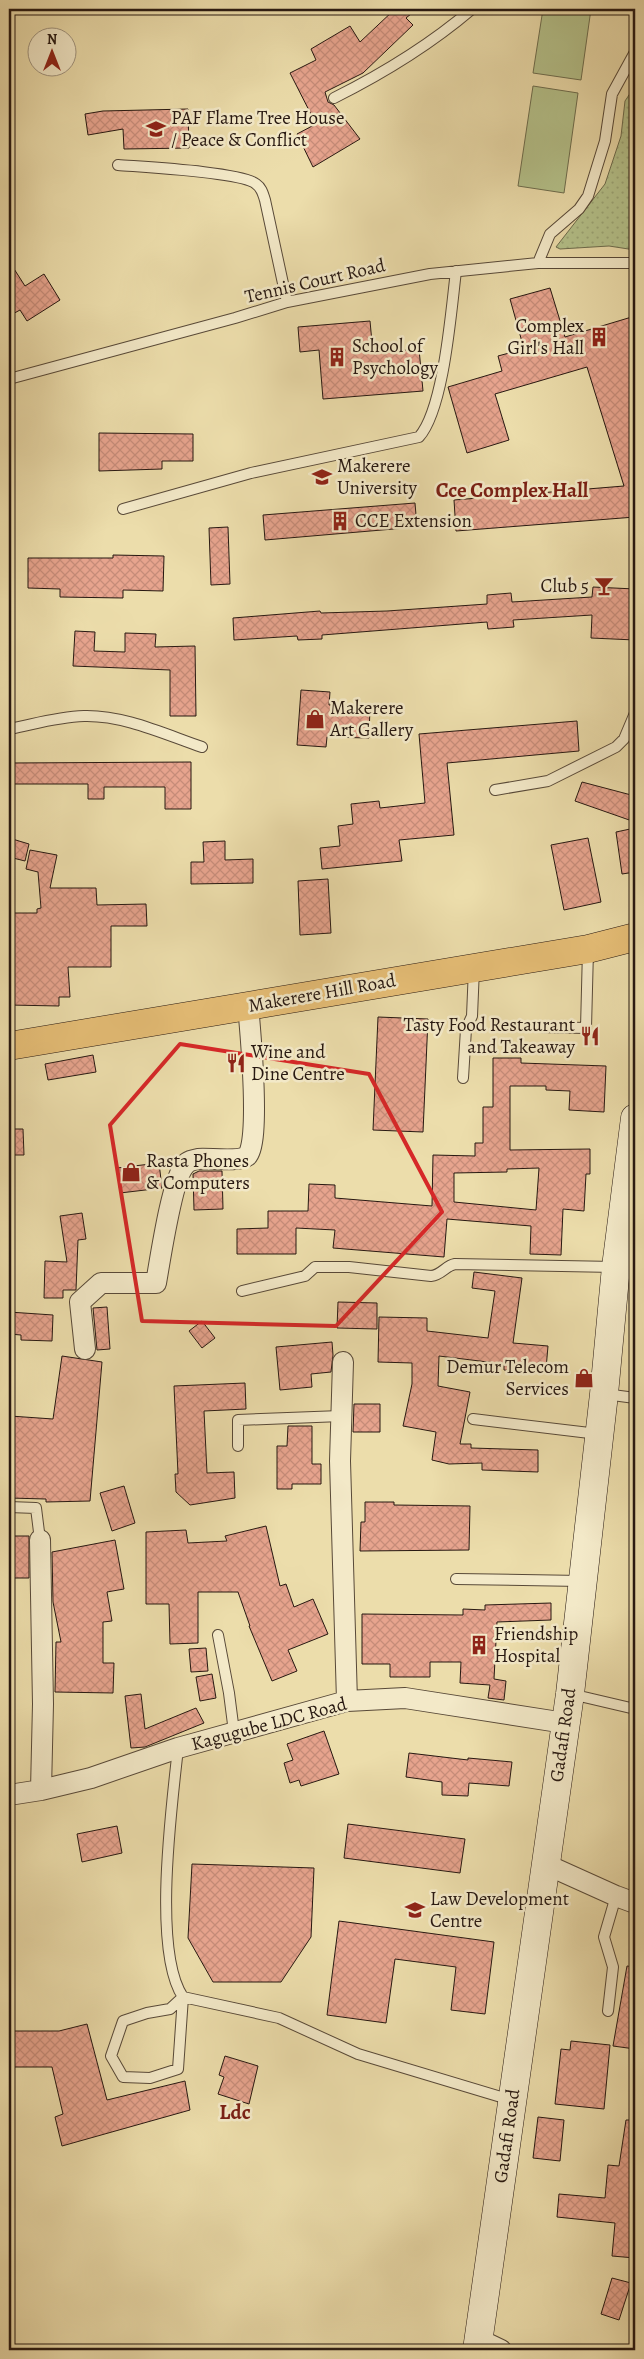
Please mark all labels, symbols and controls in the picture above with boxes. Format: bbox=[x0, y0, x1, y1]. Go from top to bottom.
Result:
north arrow bbox=[28, 28, 78, 78]
text: N bbox=[47, 30, 57, 49]
place label: PAF Flame Tree House / Peace & Conflict bbox=[171, 105, 344, 153]
school or university icon: PAF Flame Tree House / Peace & Conflict bbox=[145, 118, 167, 140]
street label: Tennis Court Road bbox=[242, 252, 389, 310]
place label: Complex Girl's Hall bbox=[508, 313, 584, 361]
building icon: Complex Girl's Hall bbox=[588, 326, 610, 348]
place label: School of Psychology bbox=[352, 333, 439, 381]
building icon: School of Psychology bbox=[326, 346, 348, 368]
place label: Makerere University bbox=[337, 453, 418, 501]
school or university icon: Makerere University bbox=[311, 466, 333, 488]
district label: Cce Complex Hall bbox=[436, 476, 589, 504]
place label: CCE Extension bbox=[355, 508, 472, 534]
building icon: CCE Extension bbox=[329, 510, 351, 532]
place label: Club 5 bbox=[541, 573, 589, 599]
bar icon: Club 5 bbox=[593, 575, 615, 597]
place label: Makerere Art Gallery bbox=[329, 695, 414, 743]
shop icon: Makerere Art Gallery bbox=[304, 708, 326, 730]
street label: Makerere Hill Road bbox=[246, 967, 399, 1019]
place label: Tasty Food Restaurant and Takeaway bbox=[404, 1012, 576, 1060]
restaurant icon: Tasty Food Restaurant and Takeaway bbox=[579, 1025, 601, 1047]
place label: Wine and Dine Centre bbox=[250, 1039, 345, 1087]
restaurant icon: Wine and Dine Centre bbox=[225, 1052, 247, 1074]
place label: Rasta Phones & Computers bbox=[146, 1148, 250, 1196]
shop icon: Rasta Phones & Computers bbox=[120, 1161, 142, 1183]
place label: Demur Telecom Services bbox=[446, 1354, 569, 1402]
shop icon: Demur Telecom Services bbox=[573, 1367, 595, 1389]
place label: Friendship Hospital bbox=[494, 1621, 578, 1669]
building icon: Friendship Hospital bbox=[468, 1634, 490, 1656]
street label: Gadafi Road bbox=[544, 1685, 583, 1784]
street label: Kagugube LDC Road bbox=[188, 1691, 350, 1757]
place label: Law Development Centre bbox=[430, 1886, 569, 1934]
school or university icon: Law Development Centre bbox=[404, 1899, 426, 1921]
street label: Gadafi Road bbox=[488, 2086, 527, 2185]
district label: Ldc bbox=[219, 2098, 251, 2126]

